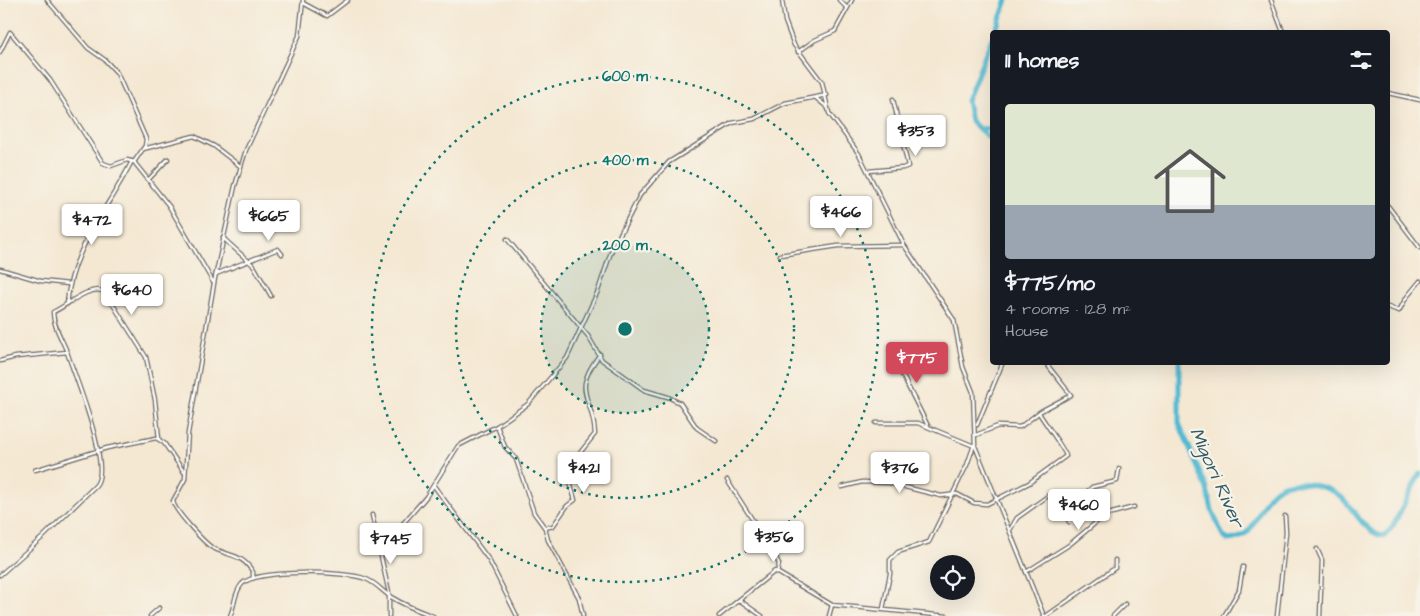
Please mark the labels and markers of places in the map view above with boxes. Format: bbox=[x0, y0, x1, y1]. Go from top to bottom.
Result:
pin: $353 bbox=[886, 114, 946, 157]
pin: $466 bbox=[811, 196, 871, 238]
pin: $665 bbox=[239, 200, 299, 242]
pin: $472 bbox=[62, 204, 122, 246]
pin: $640 bbox=[102, 274, 162, 316]
centre of rings bbox=[616, 320, 634, 338]
pin: $775 bbox=[887, 342, 947, 384]
pin: $421 bbox=[554, 452, 614, 494]
pin: $376 bbox=[870, 452, 930, 494]
pin: $460 bbox=[1049, 488, 1109, 531]
pin: $356 bbox=[744, 520, 804, 563]
pin: $745 bbox=[361, 522, 421, 565]

